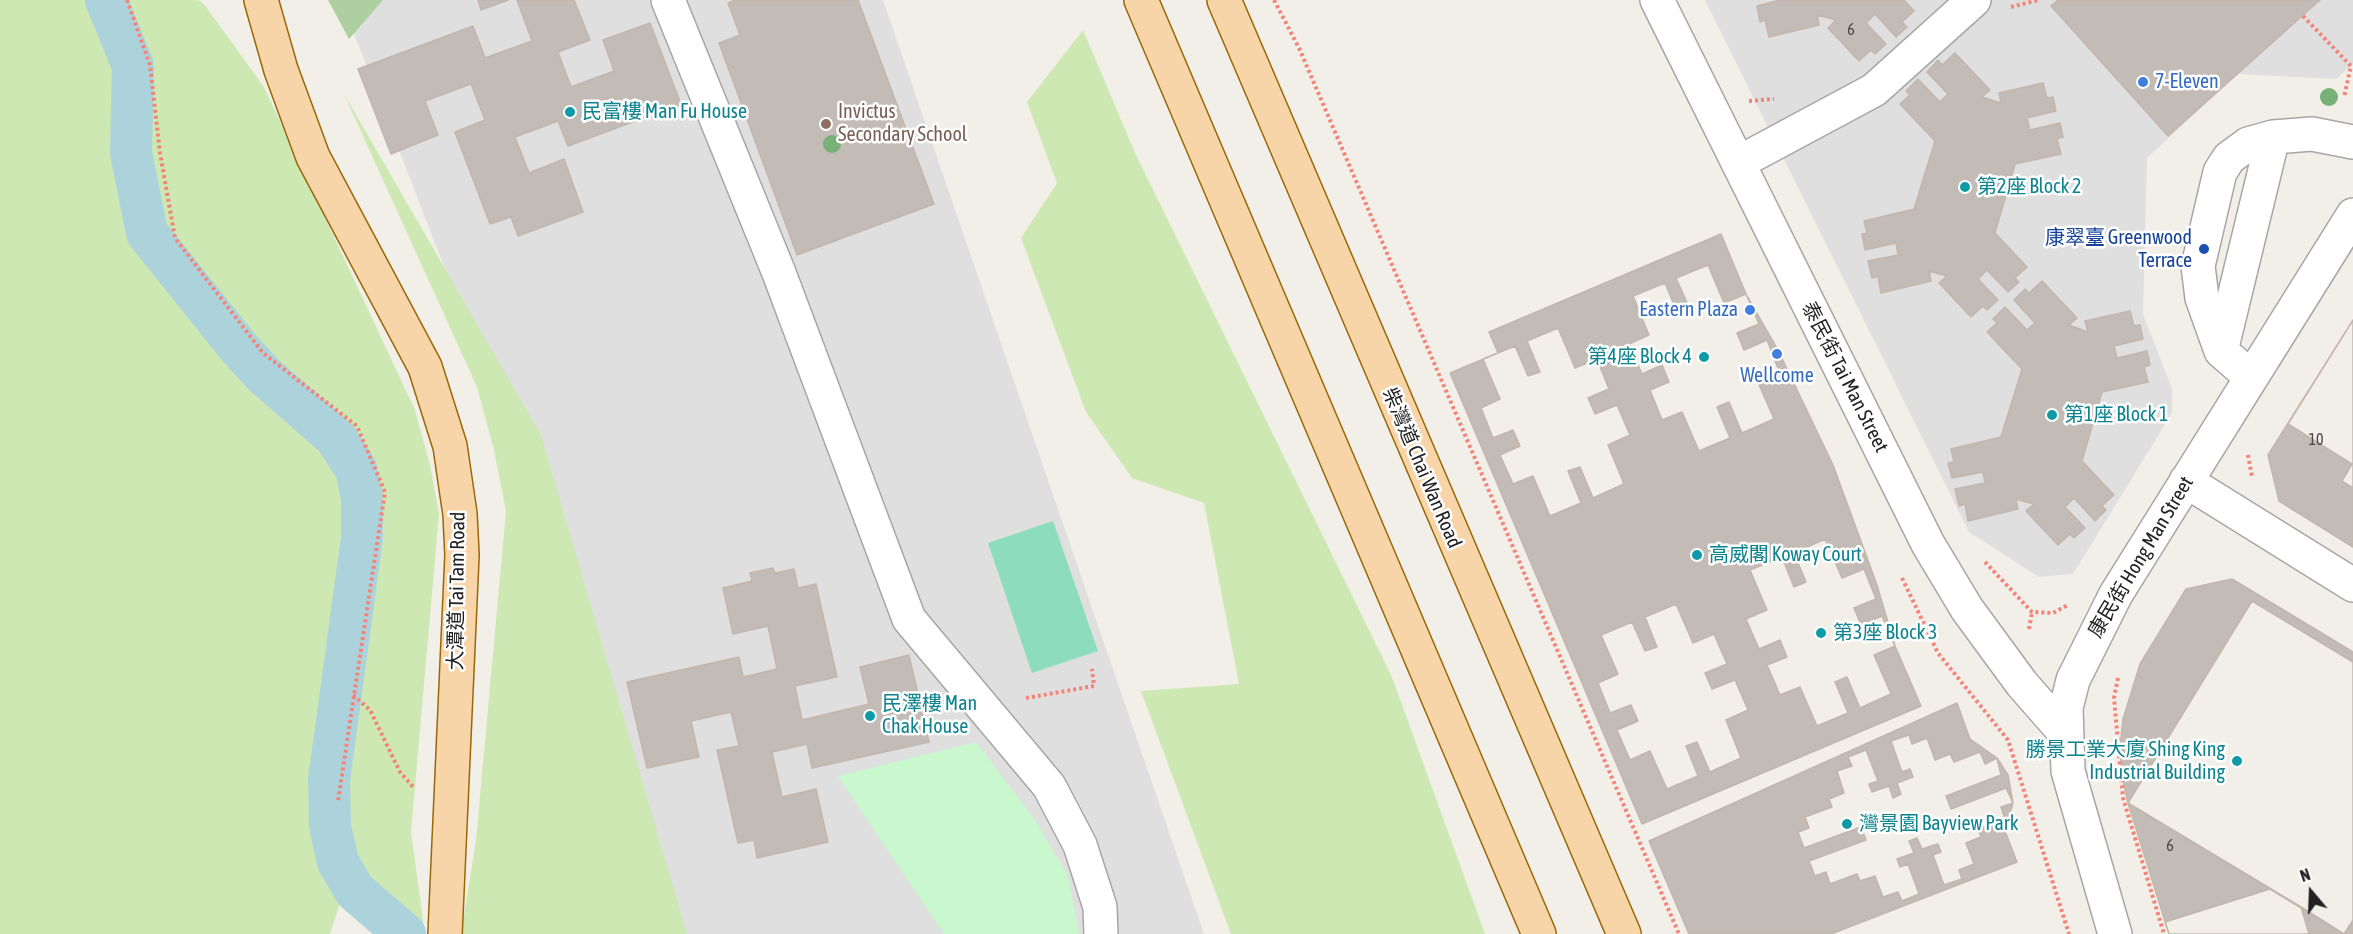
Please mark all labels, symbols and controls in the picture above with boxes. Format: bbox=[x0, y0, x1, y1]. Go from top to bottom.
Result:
house number: 6 bbox=[1847, 20, 1855, 40]
place label: 7-Eleven bbox=[2155, 70, 2219, 94]
marker: 7-Eleven bbox=[2136, 75, 2150, 89]
place label: 民富樓 Man Fu House bbox=[582, 100, 747, 124]
place label: Invictus Secondary School bbox=[838, 100, 967, 147]
marker: 民富樓 Man Fu House bbox=[563, 105, 577, 119]
marker: Invictus Secondary School bbox=[819, 117, 833, 131]
place label: 第2座 Block 2 bbox=[1977, 175, 2081, 199]
marker: 第2座 Block 2 bbox=[1958, 180, 1972, 194]
place label: 康翠臺 Greenwood Terrace bbox=[2045, 226, 2192, 273]
marker: 康翠臺 Greenwood Terrace bbox=[2197, 242, 2211, 256]
place label: Eastern Plaza bbox=[1639, 298, 1738, 322]
street label: 泰民街 Tai Man Street bbox=[1797, 298, 1893, 456]
marker: Eastern Plaza bbox=[1743, 303, 1757, 317]
place label: 第4座 Block 4 bbox=[1588, 345, 1692, 369]
marker: Wellcome bbox=[1770, 347, 1784, 361]
marker: 第4座 Block 4 bbox=[1697, 350, 1711, 364]
place label: Wellcome bbox=[1740, 364, 1814, 388]
street label: 柴灣道 Chai Wan Road bbox=[1377, 384, 1467, 552]
place label: 第1座 Block 1 bbox=[2064, 403, 2168, 427]
marker: 第1座 Block 1 bbox=[2045, 408, 2059, 422]
house number: 10 bbox=[2308, 430, 2324, 450]
street label: 康民街 Hong Man Street bbox=[2083, 472, 2199, 642]
street label: 大潭道 Tai Tam Road bbox=[444, 511, 470, 671]
place label: 高威閣 Koway Court bbox=[1709, 543, 1862, 567]
marker: 高威閣 Koway Court bbox=[1690, 548, 1704, 562]
place label: 第3座 Block 3 bbox=[1833, 621, 1937, 645]
marker: 第3座 Block 3 bbox=[1814, 626, 1828, 640]
place label: 民澤樓 Man Chak House bbox=[882, 692, 977, 739]
marker: 民澤樓 Man Chak House bbox=[863, 709, 877, 723]
place label: 勝景工業大廈 Shing King Industrial Building bbox=[2026, 738, 2225, 785]
marker: 勝景工業大廈 Shing King Industrial Building bbox=[2230, 754, 2244, 768]
place label: 灣景園 Bayview Park bbox=[1859, 812, 2019, 836]
marker: 灣景園 Bayview Park bbox=[1840, 817, 1854, 831]
house number: 6 bbox=[2166, 836, 2174, 856]
north arrow bbox=[2281, 862, 2341, 922]
text: N bbox=[2298, 865, 2313, 885]

